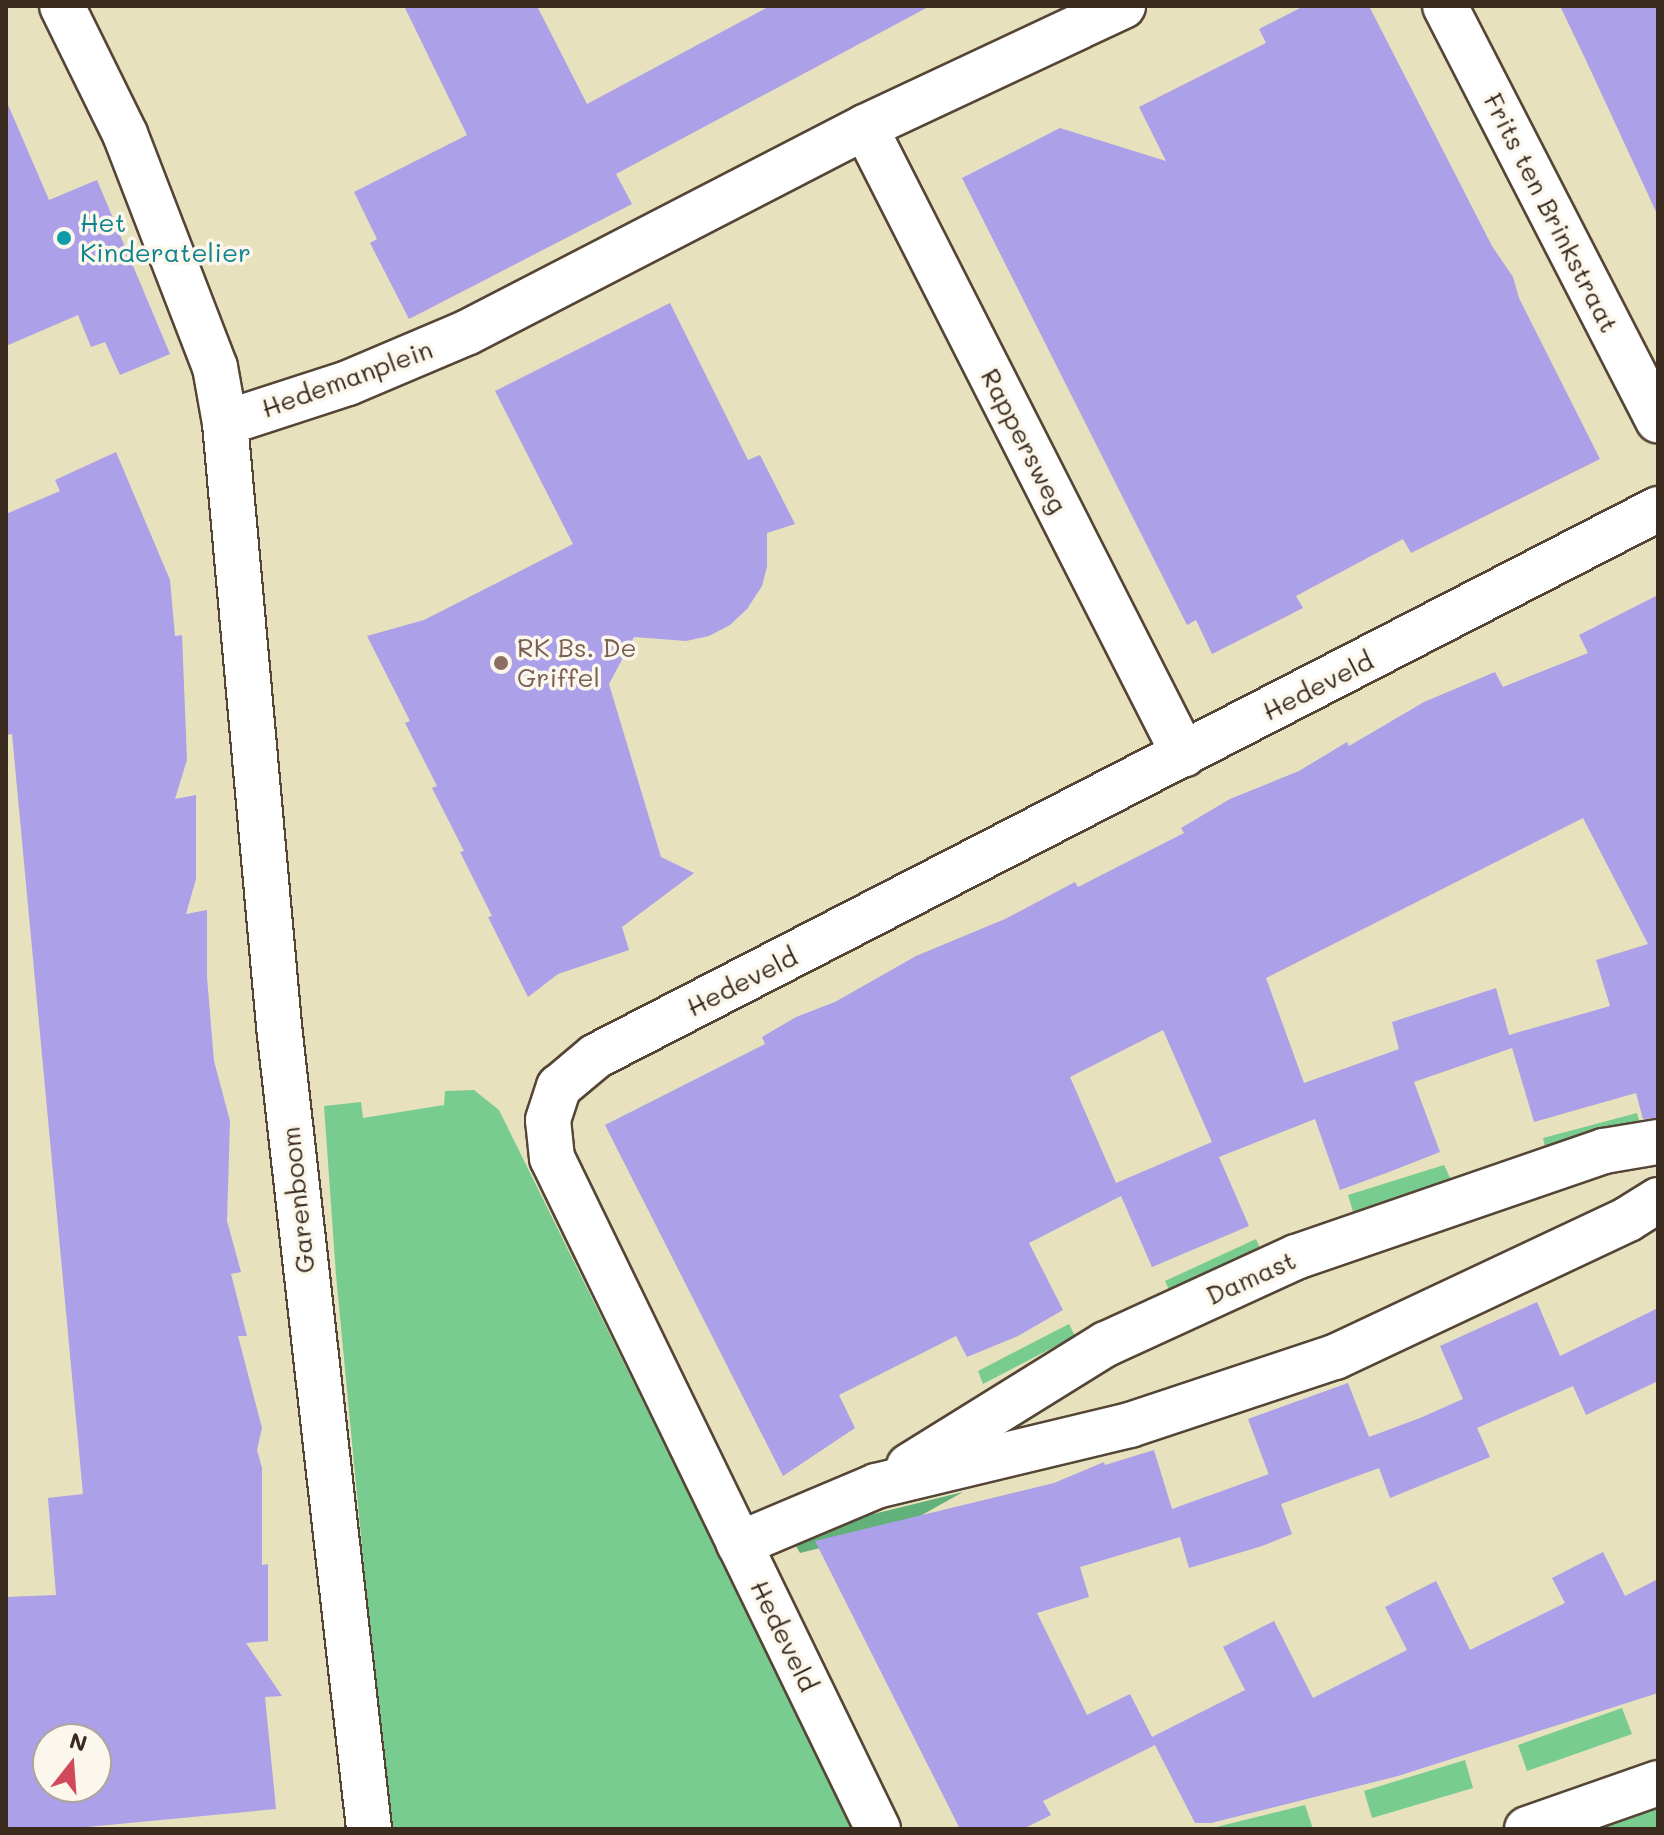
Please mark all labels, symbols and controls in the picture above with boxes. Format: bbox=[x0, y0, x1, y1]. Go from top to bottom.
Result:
street label: Frits ten Brinkstraat bbox=[1477, 88, 1625, 338]
place label: Het Kinderatelier bbox=[80, 207, 251, 268]
marker: Het Kinderatelier bbox=[55, 229, 73, 247]
street label: Hedemanplein bbox=[257, 334, 437, 424]
street label: Rappersweg bbox=[974, 363, 1074, 519]
place label: RK Bs. De Griffel bbox=[517, 632, 637, 694]
street label: Hedeveld bbox=[1257, 645, 1379, 727]
marker: RK Bs. De Griffel bbox=[492, 654, 510, 672]
street label: Hedeveld bbox=[681, 941, 803, 1023]
street label: Garenboom bbox=[275, 1125, 321, 1275]
street label: Damast bbox=[1201, 1244, 1301, 1312]
street label: Hedeveld bbox=[744, 1575, 824, 1697]
north arrow bbox=[32, 1723, 112, 1803]
text: N bbox=[66, 1725, 91, 1758]

